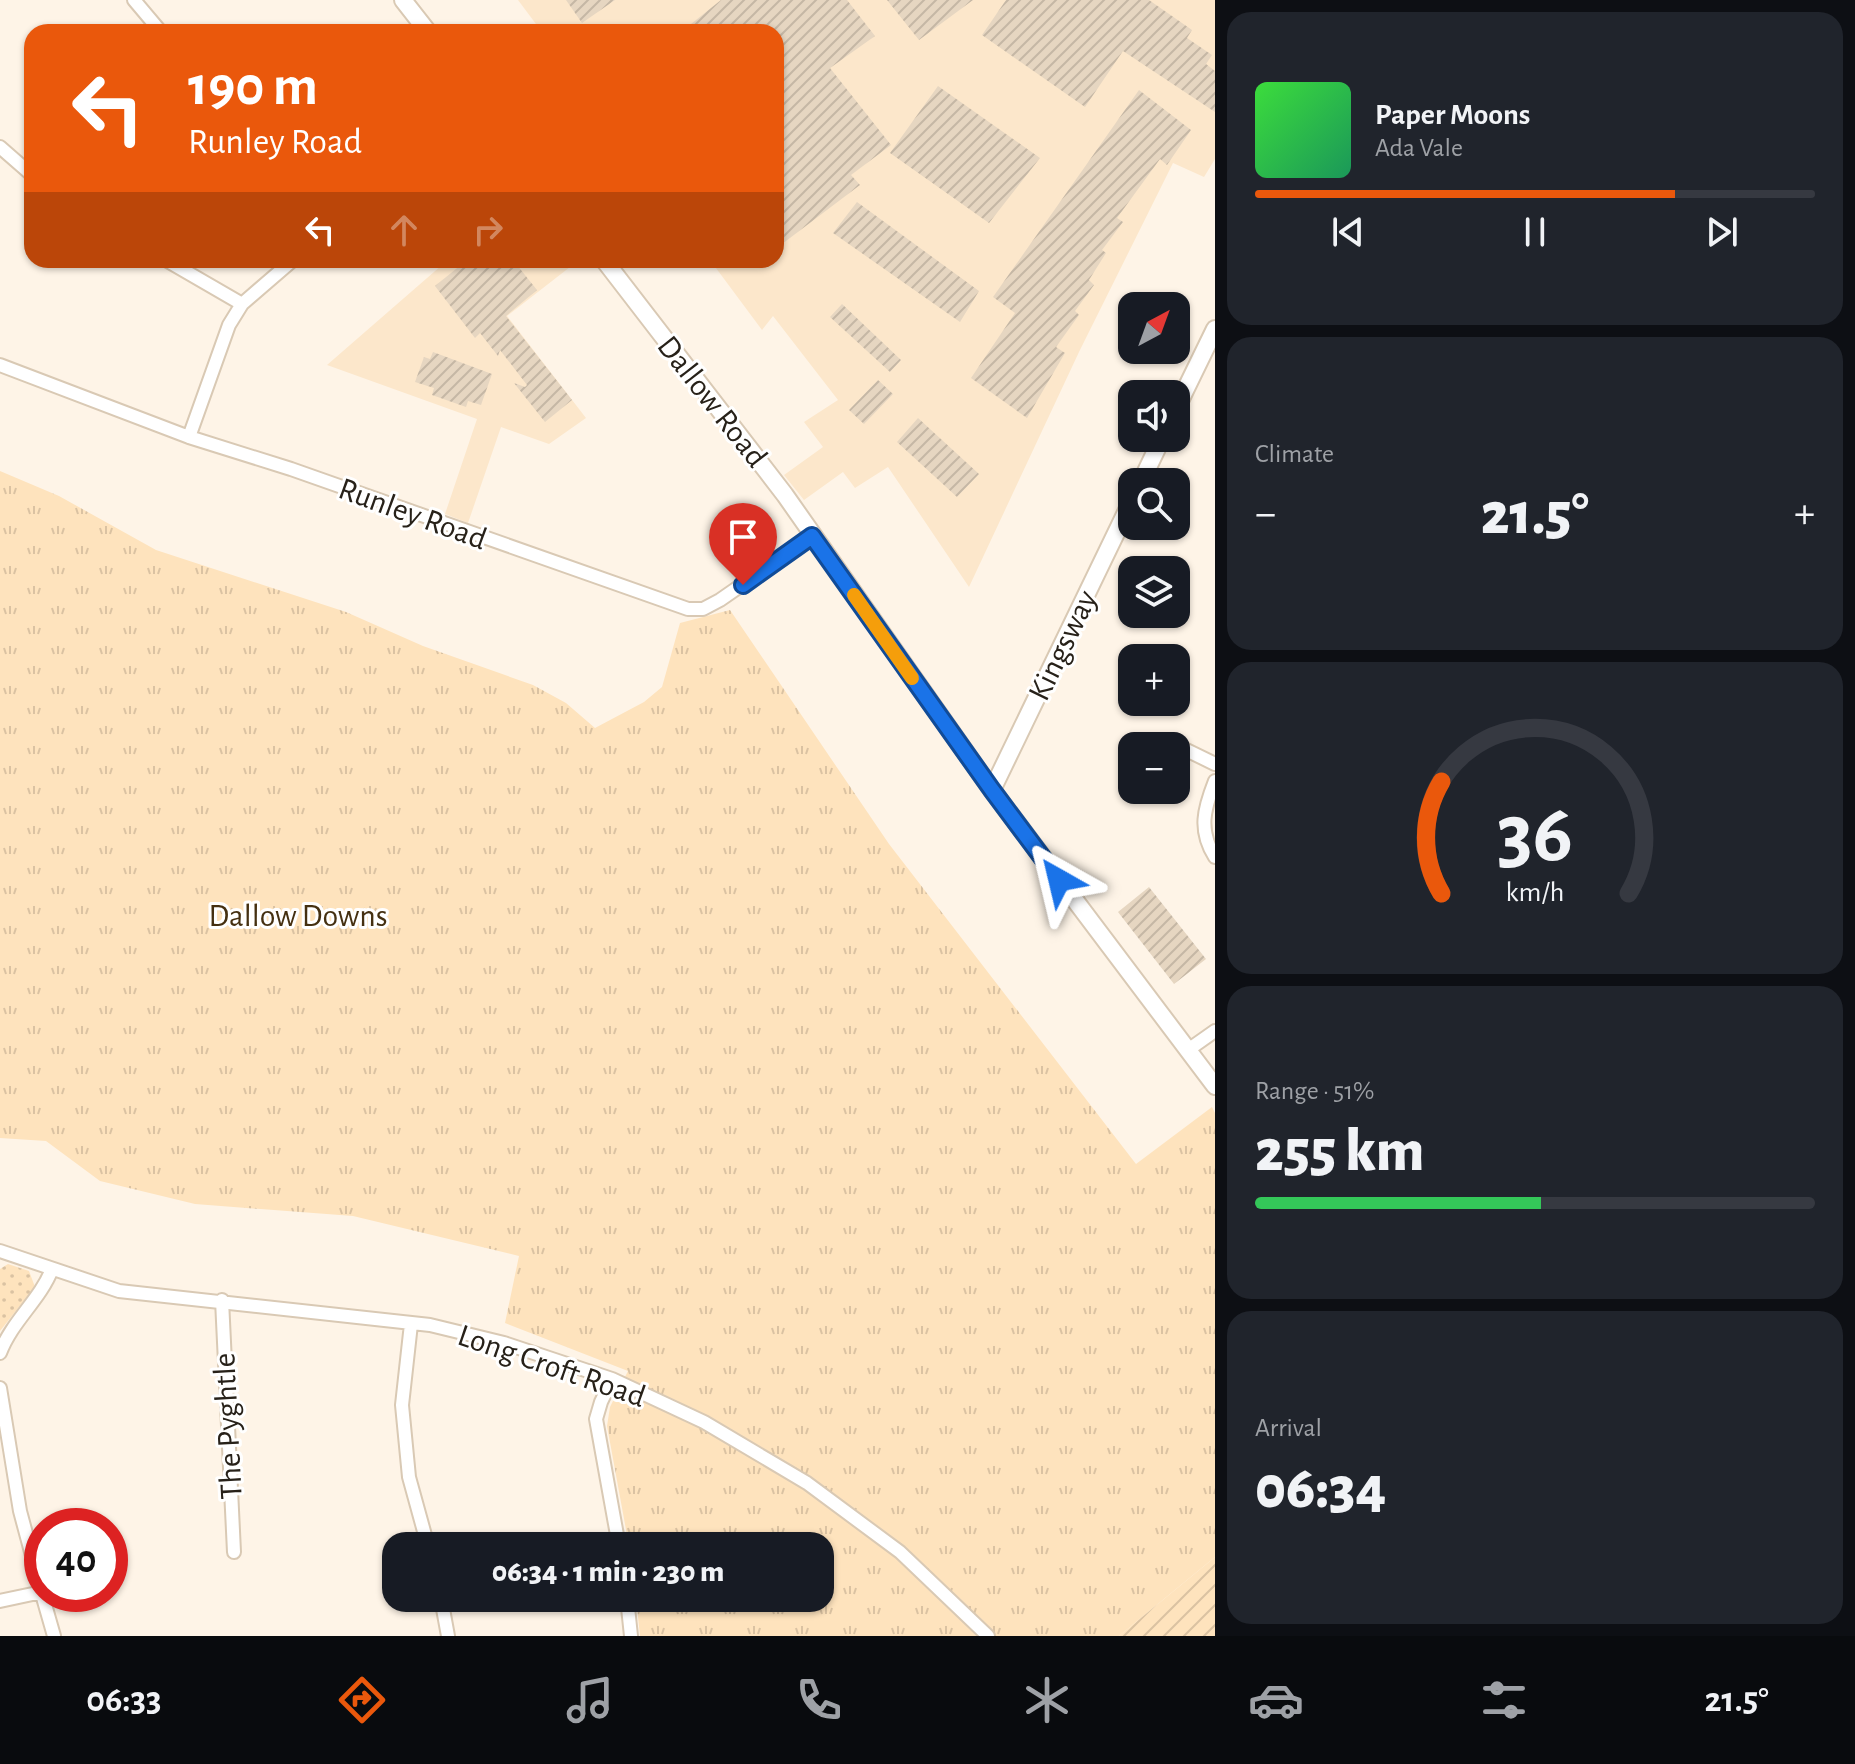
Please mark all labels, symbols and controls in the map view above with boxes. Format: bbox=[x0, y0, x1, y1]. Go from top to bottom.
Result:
icon: left bbox=[56, 56, 160, 160]
text: 190 m bbox=[188, 59, 318, 115]
text: Paper Moons bbox=[1375, 100, 1530, 130]
text: Runley Road bbox=[188, 124, 362, 160]
text: Ada Vale bbox=[1375, 135, 1463, 161]
icon: left bbox=[298, 208, 342, 252]
icon: ahead bbox=[382, 208, 426, 252]
icon: right bbox=[466, 208, 510, 252]
icon: previous bbox=[1326, 210, 1370, 254]
icon: pause bbox=[1513, 210, 1557, 254]
icon: next bbox=[1700, 210, 1744, 254]
north arrow bbox=[1118, 292, 1190, 364]
map controls bbox=[1118, 292, 1190, 804]
street label: Dallow Road bbox=[651, 330, 773, 473]
button: sound bbox=[1118, 380, 1190, 452]
text: Climate bbox=[1255, 441, 1334, 467]
button: search bbox=[1118, 468, 1190, 540]
street label: Runley Road bbox=[334, 472, 491, 555]
text: 21.5° bbox=[1481, 485, 1589, 545]
text: − bbox=[1255, 492, 1276, 536]
text: + bbox=[1794, 492, 1815, 536]
pin bbox=[709, 503, 777, 585]
icon: arrive bbox=[721, 515, 765, 559]
button: layers bbox=[1118, 556, 1190, 628]
street label: Kingsway bbox=[1023, 585, 1103, 706]
button: + bbox=[1118, 644, 1190, 716]
button: − bbox=[1118, 732, 1190, 804]
text: 36 bbox=[1497, 793, 1573, 877]
position arrow bbox=[1017, 838, 1101, 922]
text: km/h bbox=[1506, 878, 1564, 907]
park label: Dallow Downs bbox=[208, 900, 388, 932]
text: Range · 51% bbox=[1255, 1078, 1375, 1104]
text: 255 km bbox=[1255, 1122, 1424, 1182]
street label: Long Croft Road bbox=[454, 1319, 650, 1413]
street label: The Pyghtle bbox=[208, 1352, 248, 1500]
text: Arrival bbox=[1255, 1415, 1322, 1441]
text: 06:34 bbox=[1255, 1459, 1386, 1519]
speed limit sign: 40 bbox=[24, 1508, 128, 1612]
text: 06:34 · 1 min · 230 m bbox=[492, 1557, 724, 1587]
icon: directions bbox=[334, 1672, 390, 1728]
icon: music bbox=[562, 1672, 618, 1728]
icon: phone bbox=[791, 1672, 847, 1728]
icon: climate bbox=[1019, 1672, 1075, 1728]
icon: car bbox=[1248, 1672, 1304, 1728]
icon: filters bbox=[1476, 1672, 1532, 1728]
text: 06:33 bbox=[86, 1682, 162, 1718]
text: 21.5° bbox=[1704, 1682, 1769, 1718]

